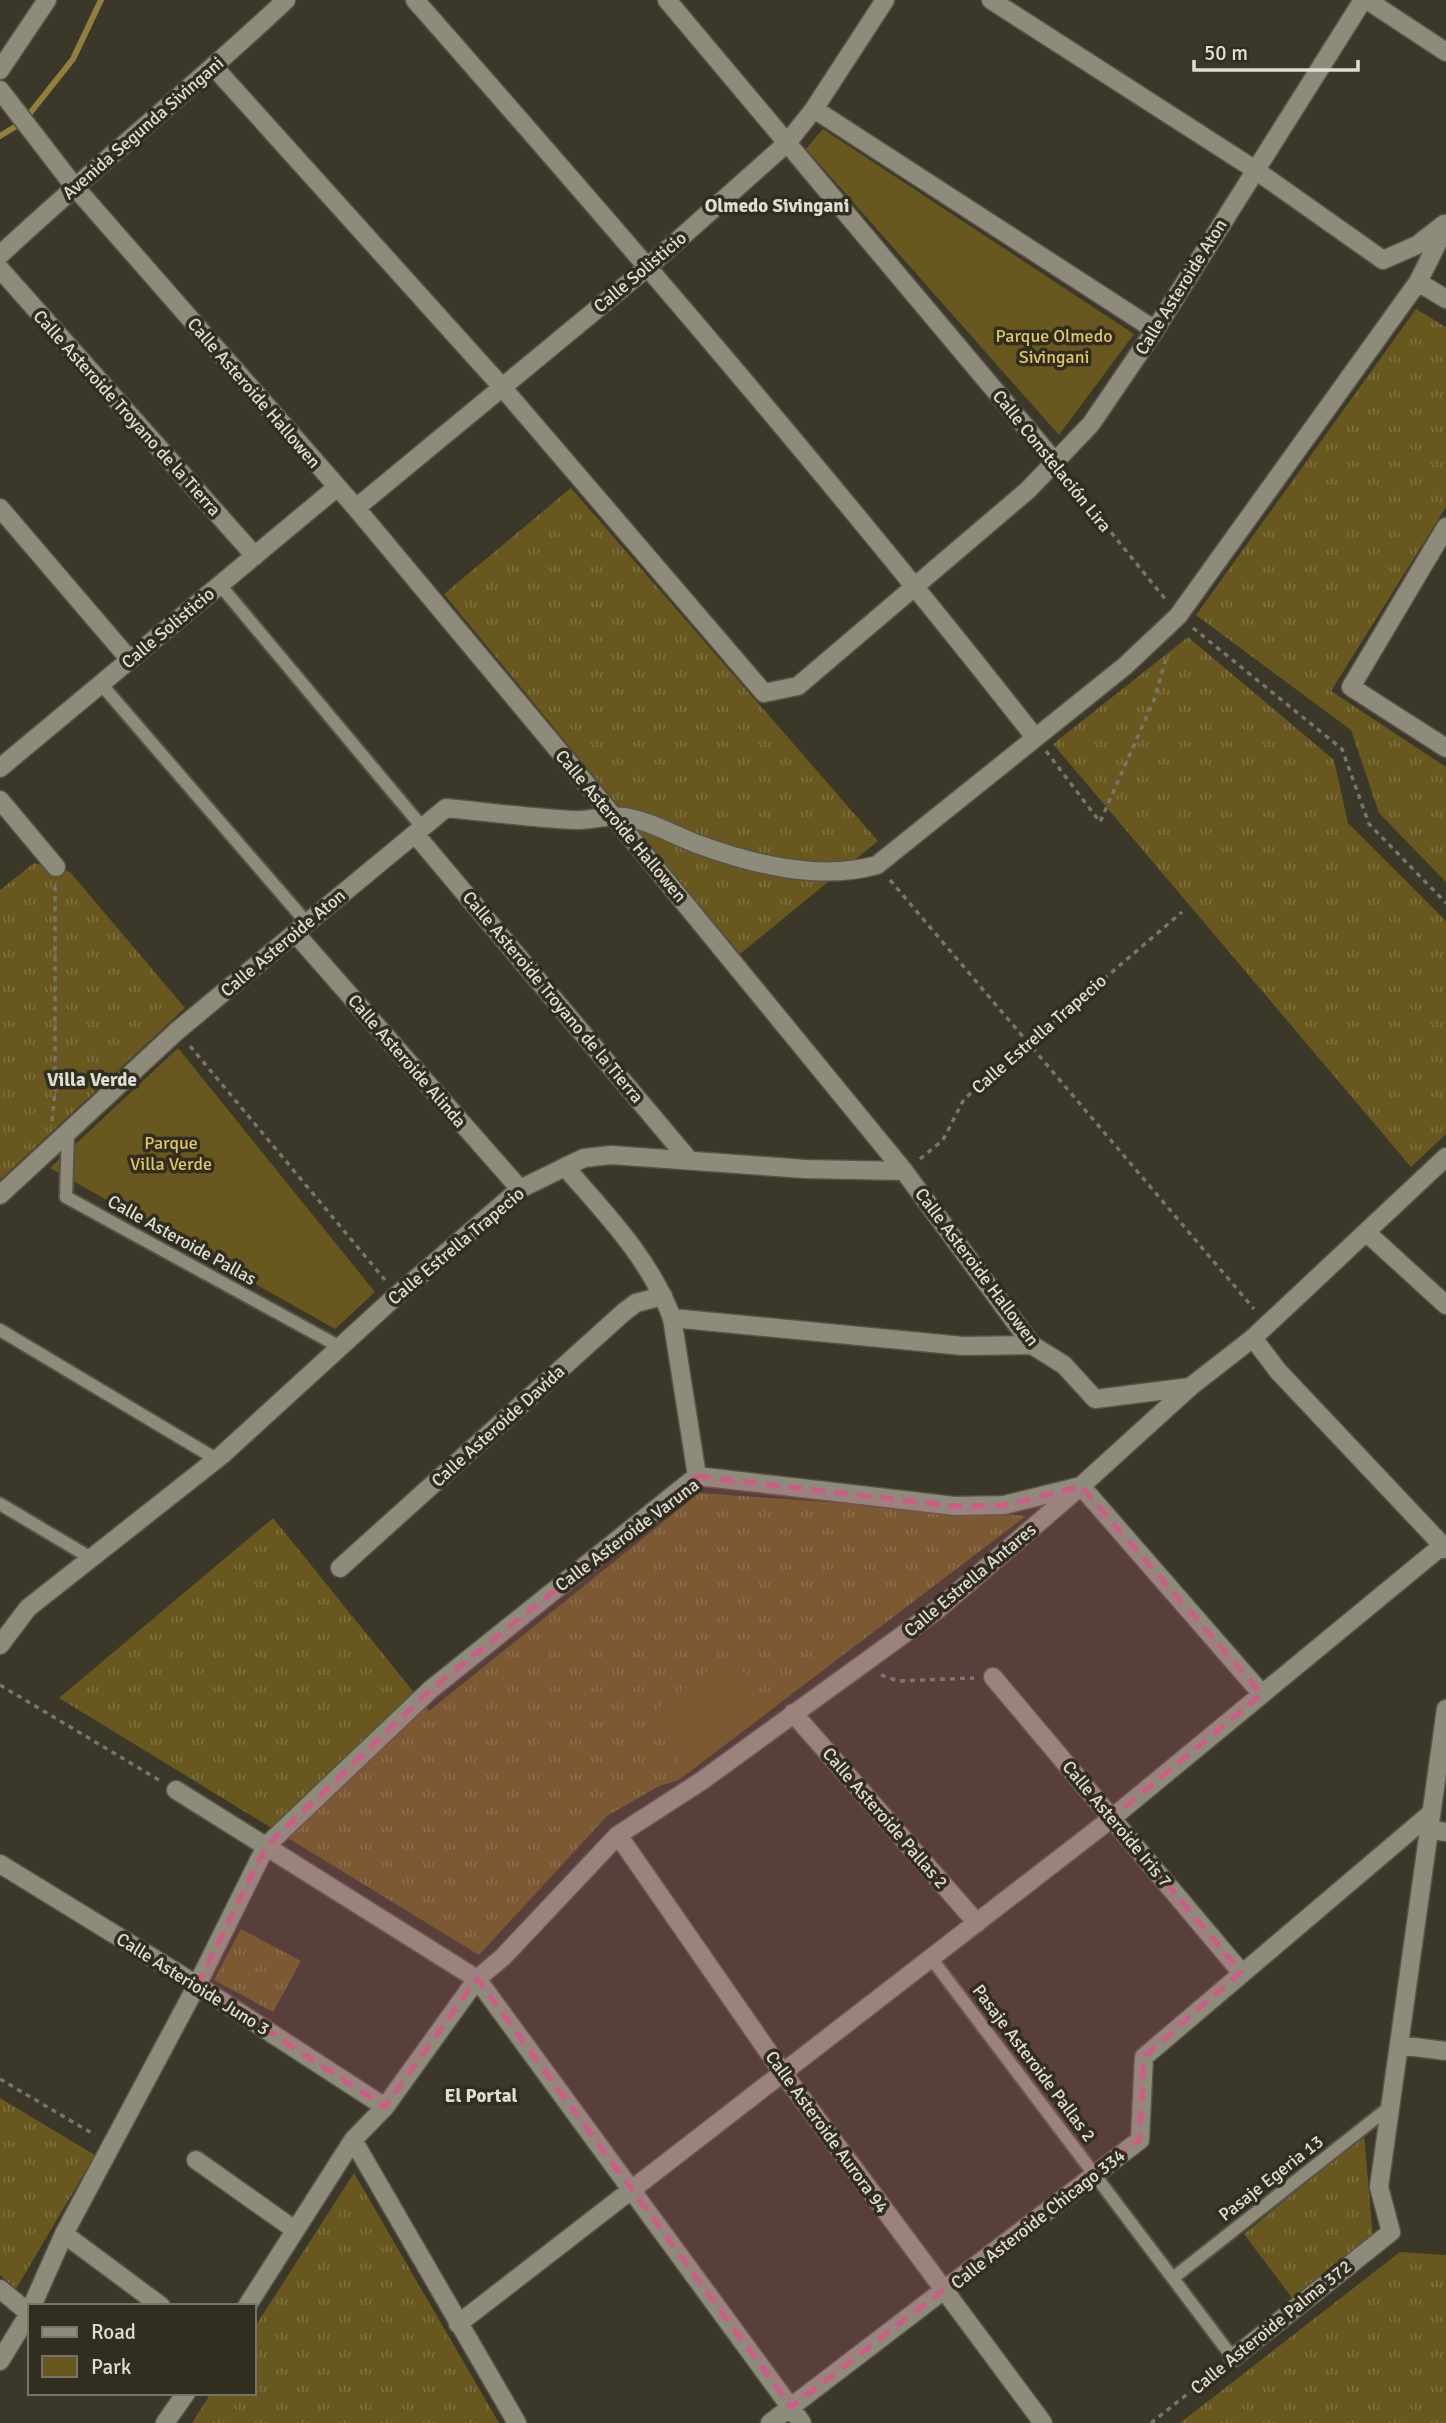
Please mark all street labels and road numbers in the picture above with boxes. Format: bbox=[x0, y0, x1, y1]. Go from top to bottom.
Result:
street label: Avenida Segunda Sivingani bbox=[58, 52, 228, 204]
street label: Calle Asteroide Aton bbox=[1130, 215, 1232, 359]
street label: Calle Solisticio bbox=[589, 227, 691, 317]
street label: Calle Asteroide Troyano de la Tierra bbox=[29, 305, 225, 521]
street label: Calle Asteroide Hallowen bbox=[183, 313, 325, 473]
street label: Calle Constelación Lira bbox=[988, 385, 1116, 537]
street label: Calle Solisticio bbox=[117, 583, 219, 673]
street label: Calle Asteroide Hallowen bbox=[551, 745, 691, 907]
street label: Calle Asteroide Aton bbox=[216, 884, 350, 1002]
street label: Calle Asteroide Troyano de la Tierra bbox=[458, 887, 648, 1107]
street label: Calle Estrella Trapecio bbox=[967, 970, 1111, 1098]
street label: Calle Asteroide Alinda bbox=[343, 990, 471, 1132]
street label: Calle Estrella Trapecio bbox=[383, 1183, 529, 1309]
street label: Calle Asteroide Hallowen bbox=[910, 1184, 1044, 1350]
street label: Calle Asteroide Pallas bbox=[104, 1190, 260, 1290]
street label: Calle Asteroide Davida bbox=[427, 1360, 569, 1492]
street label: Calle Asteroide Varuna bbox=[551, 1474, 703, 1596]
street label: Calle Estrella Antares bbox=[899, 1518, 1041, 1642]
street label: Calle Asteroide Pallas 2 bbox=[818, 1743, 952, 1893]
street label: Calle Asteroide Iris 7 bbox=[1058, 1756, 1176, 1892]
street label: Calle Asterioide Juno 3 bbox=[112, 1928, 274, 2040]
street label: Pasaje Asteroide Pallas 2 bbox=[968, 1980, 1100, 2146]
street label: Calle Asteroide Aurora 94 bbox=[761, 2046, 893, 2218]
street label: Pasaje Egeria 13 bbox=[1214, 2130, 1328, 2226]
street label: Calle Asteroide Chicago 334 bbox=[946, 2144, 1130, 2294]
street label: Calle Asteroide Palma 372 bbox=[1186, 2255, 1356, 2399]

